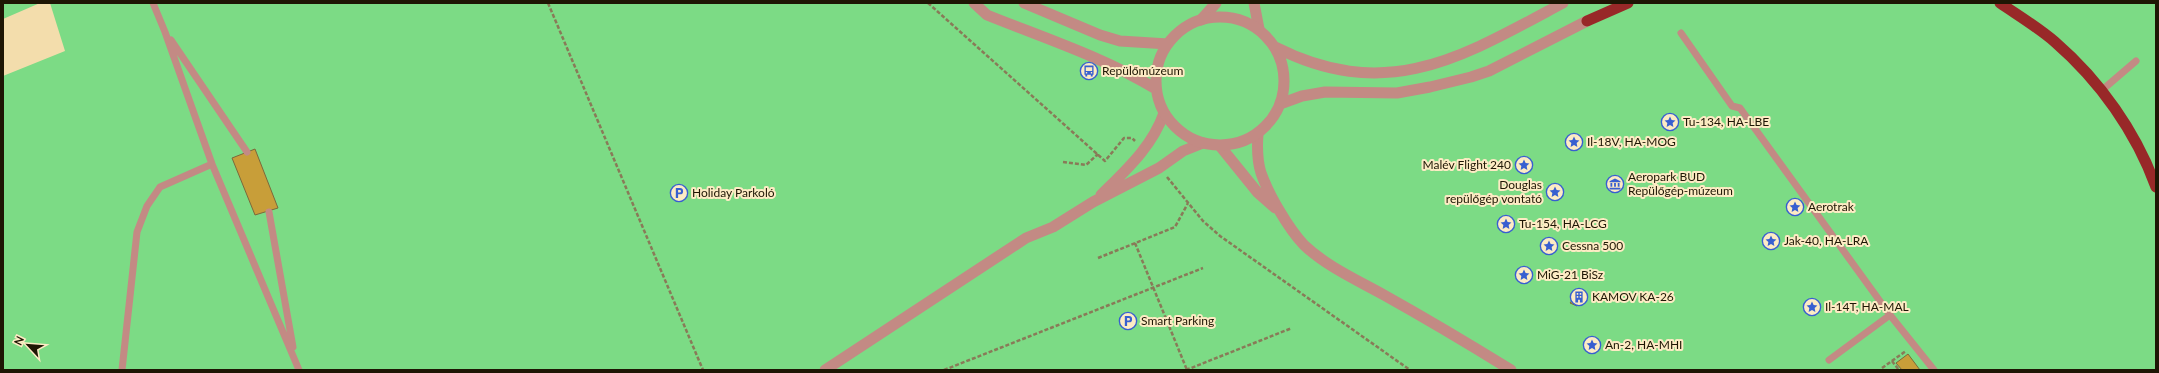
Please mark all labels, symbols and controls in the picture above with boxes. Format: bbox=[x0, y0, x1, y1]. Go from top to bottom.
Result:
bus stop icon: Repülőmúzeum bbox=[1079, 61, 1099, 81]
place label: Repülőmúzeum bbox=[1102, 63, 1183, 78]
place icon: Tu-134, HA-LBE bbox=[1660, 112, 1680, 132]
place label: Tu-134, HA-LBE bbox=[1683, 114, 1769, 129]
place icon: Il-18V, HA-MOG bbox=[1564, 132, 1584, 152]
place label: Il-18V, HA-MOG bbox=[1587, 134, 1676, 149]
place icon: Malév Flight 240 bbox=[1514, 155, 1534, 175]
place label: Malév Flight 240 bbox=[1423, 157, 1511, 172]
place label: Aeropark BUD Repülőgép-múzeum bbox=[1628, 169, 1733, 198]
museum icon: Aeropark BUD Repülőgép-múzeum bbox=[1605, 174, 1625, 194]
place label: Douglas repülőgép vontató bbox=[1446, 177, 1542, 206]
place icon: Douglas repülőgép vontató bbox=[1545, 182, 1565, 202]
parking icon: Holiday Parkoló bbox=[669, 183, 689, 203]
place label: Holiday Parkoló bbox=[692, 185, 775, 200]
place icon: Aerotrak bbox=[1785, 197, 1805, 217]
place label: Aerotrak bbox=[1808, 199, 1855, 214]
place icon: Tu-154, HA-LCG bbox=[1496, 214, 1516, 234]
place label: Tu-154, HA-LCG bbox=[1519, 216, 1607, 231]
place icon: Jak-40, HA-LRA bbox=[1761, 231, 1781, 251]
place label: Jak-40, HA-LRA bbox=[1784, 233, 1869, 248]
place icon: Cessna 500 bbox=[1539, 236, 1559, 256]
place label: Cessna 500 bbox=[1562, 238, 1623, 253]
place icon: MiG-21 BiSz bbox=[1514, 265, 1534, 285]
place label: MiG-21 BiSz bbox=[1537, 267, 1604, 282]
building icon: KAMOV KA-26 bbox=[1569, 287, 1589, 307]
place label: KAMOV KA-26 bbox=[1592, 289, 1674, 304]
place icon: Il-14T, HA-MAL bbox=[1802, 297, 1822, 317]
place label: Il-14T, HA-MAL bbox=[1825, 299, 1909, 314]
parking icon: Smart Parking bbox=[1118, 311, 1138, 331]
place label: Smart Parking bbox=[1141, 313, 1214, 328]
north arrow bbox=[8, 325, 48, 365]
text: N bbox=[11, 334, 26, 347]
place icon: An-2, HA-MHI bbox=[1582, 335, 1602, 355]
place label: An-2, HA-MHI bbox=[1605, 337, 1682, 352]

